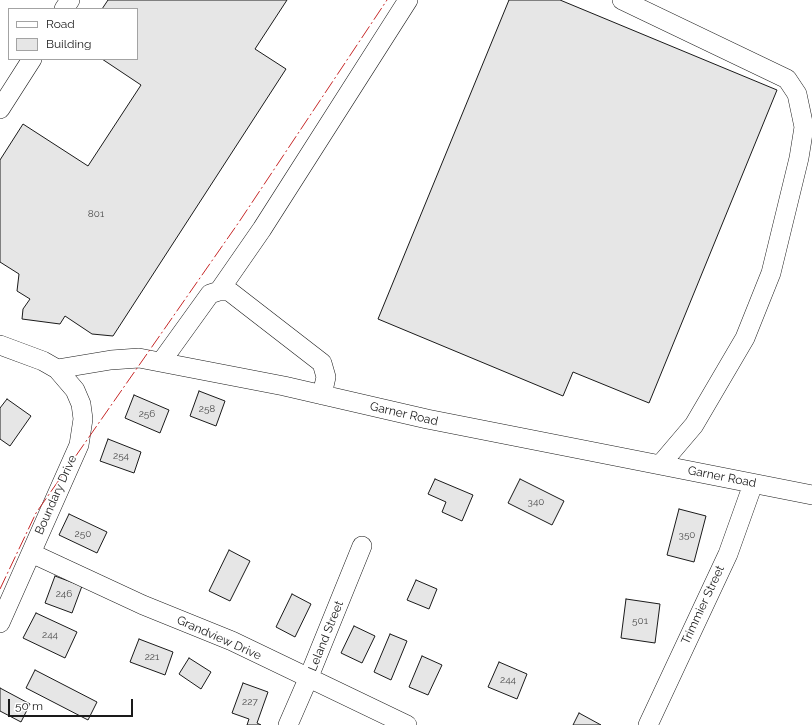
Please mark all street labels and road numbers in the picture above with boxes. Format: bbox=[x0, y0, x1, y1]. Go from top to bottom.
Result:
street label: Garner Road bbox=[369, 399, 439, 429]
street label: Boundary Drive bbox=[32, 453, 80, 537]
street label: Garner Road bbox=[687, 463, 757, 491]
street label: Trimmier Street bbox=[678, 563, 728, 647]
street label: Leland Street bbox=[305, 599, 347, 673]
street label: Grandview Drive bbox=[174, 613, 264, 663]

